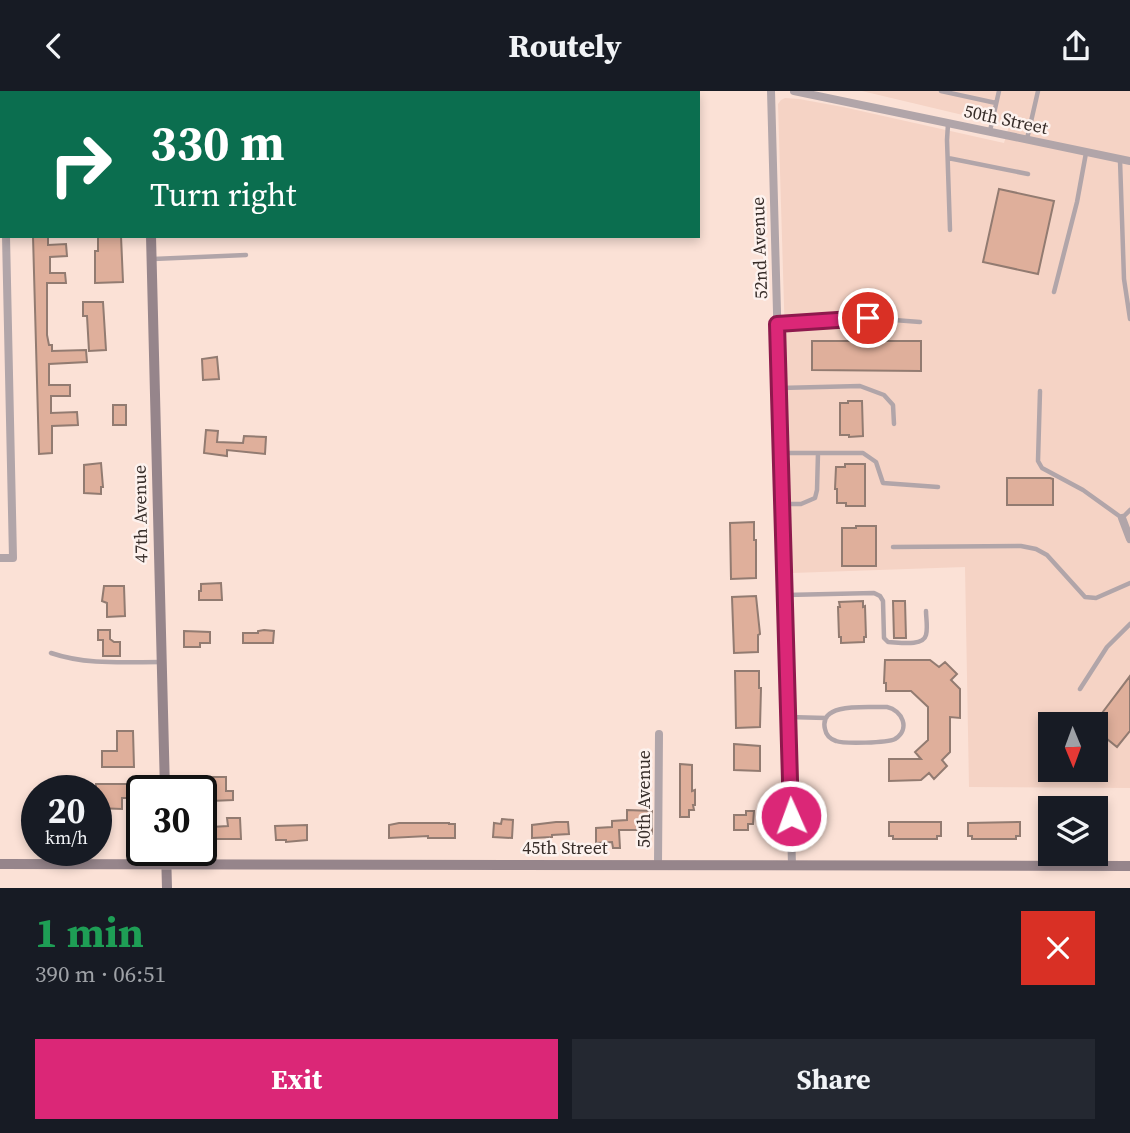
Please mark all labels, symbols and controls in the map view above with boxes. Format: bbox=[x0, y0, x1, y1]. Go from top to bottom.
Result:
text: Routely bbox=[508, 24, 622, 68]
icon: back bbox=[35, 27, 73, 65]
icon: share bbox=[1057, 27, 1095, 65]
street label: 50th Street bbox=[962, 98, 1051, 140]
text: 330 m bbox=[150, 109, 285, 176]
icon: right bbox=[35, 119, 126, 210]
text: Turn right bbox=[150, 173, 296, 217]
street label: 52nd Avenue bbox=[745, 196, 773, 300]
pin bbox=[838, 288, 898, 348]
icon: arrive bbox=[849, 299, 887, 337]
street label: 47th Avenue bbox=[127, 465, 153, 563]
north arrow bbox=[1038, 712, 1108, 782]
map controls bbox=[1038, 712, 1108, 866]
street label: 50th Avenue bbox=[631, 750, 656, 848]
speed limit sign: 30 bbox=[126, 775, 217, 866]
position arrow bbox=[754, 779, 828, 853]
text: 20 bbox=[48, 787, 85, 835]
button: layers bbox=[1038, 796, 1108, 866]
text: km/h bbox=[45, 825, 88, 850]
street label: 45th Street bbox=[522, 835, 608, 860]
text: 1 min bbox=[35, 903, 144, 961]
button: close bbox=[1021, 911, 1095, 985]
text: 390 m · 06:51 bbox=[35, 958, 166, 990]
button: Exit bbox=[35, 1039, 558, 1119]
button: Share bbox=[572, 1039, 1095, 1119]

